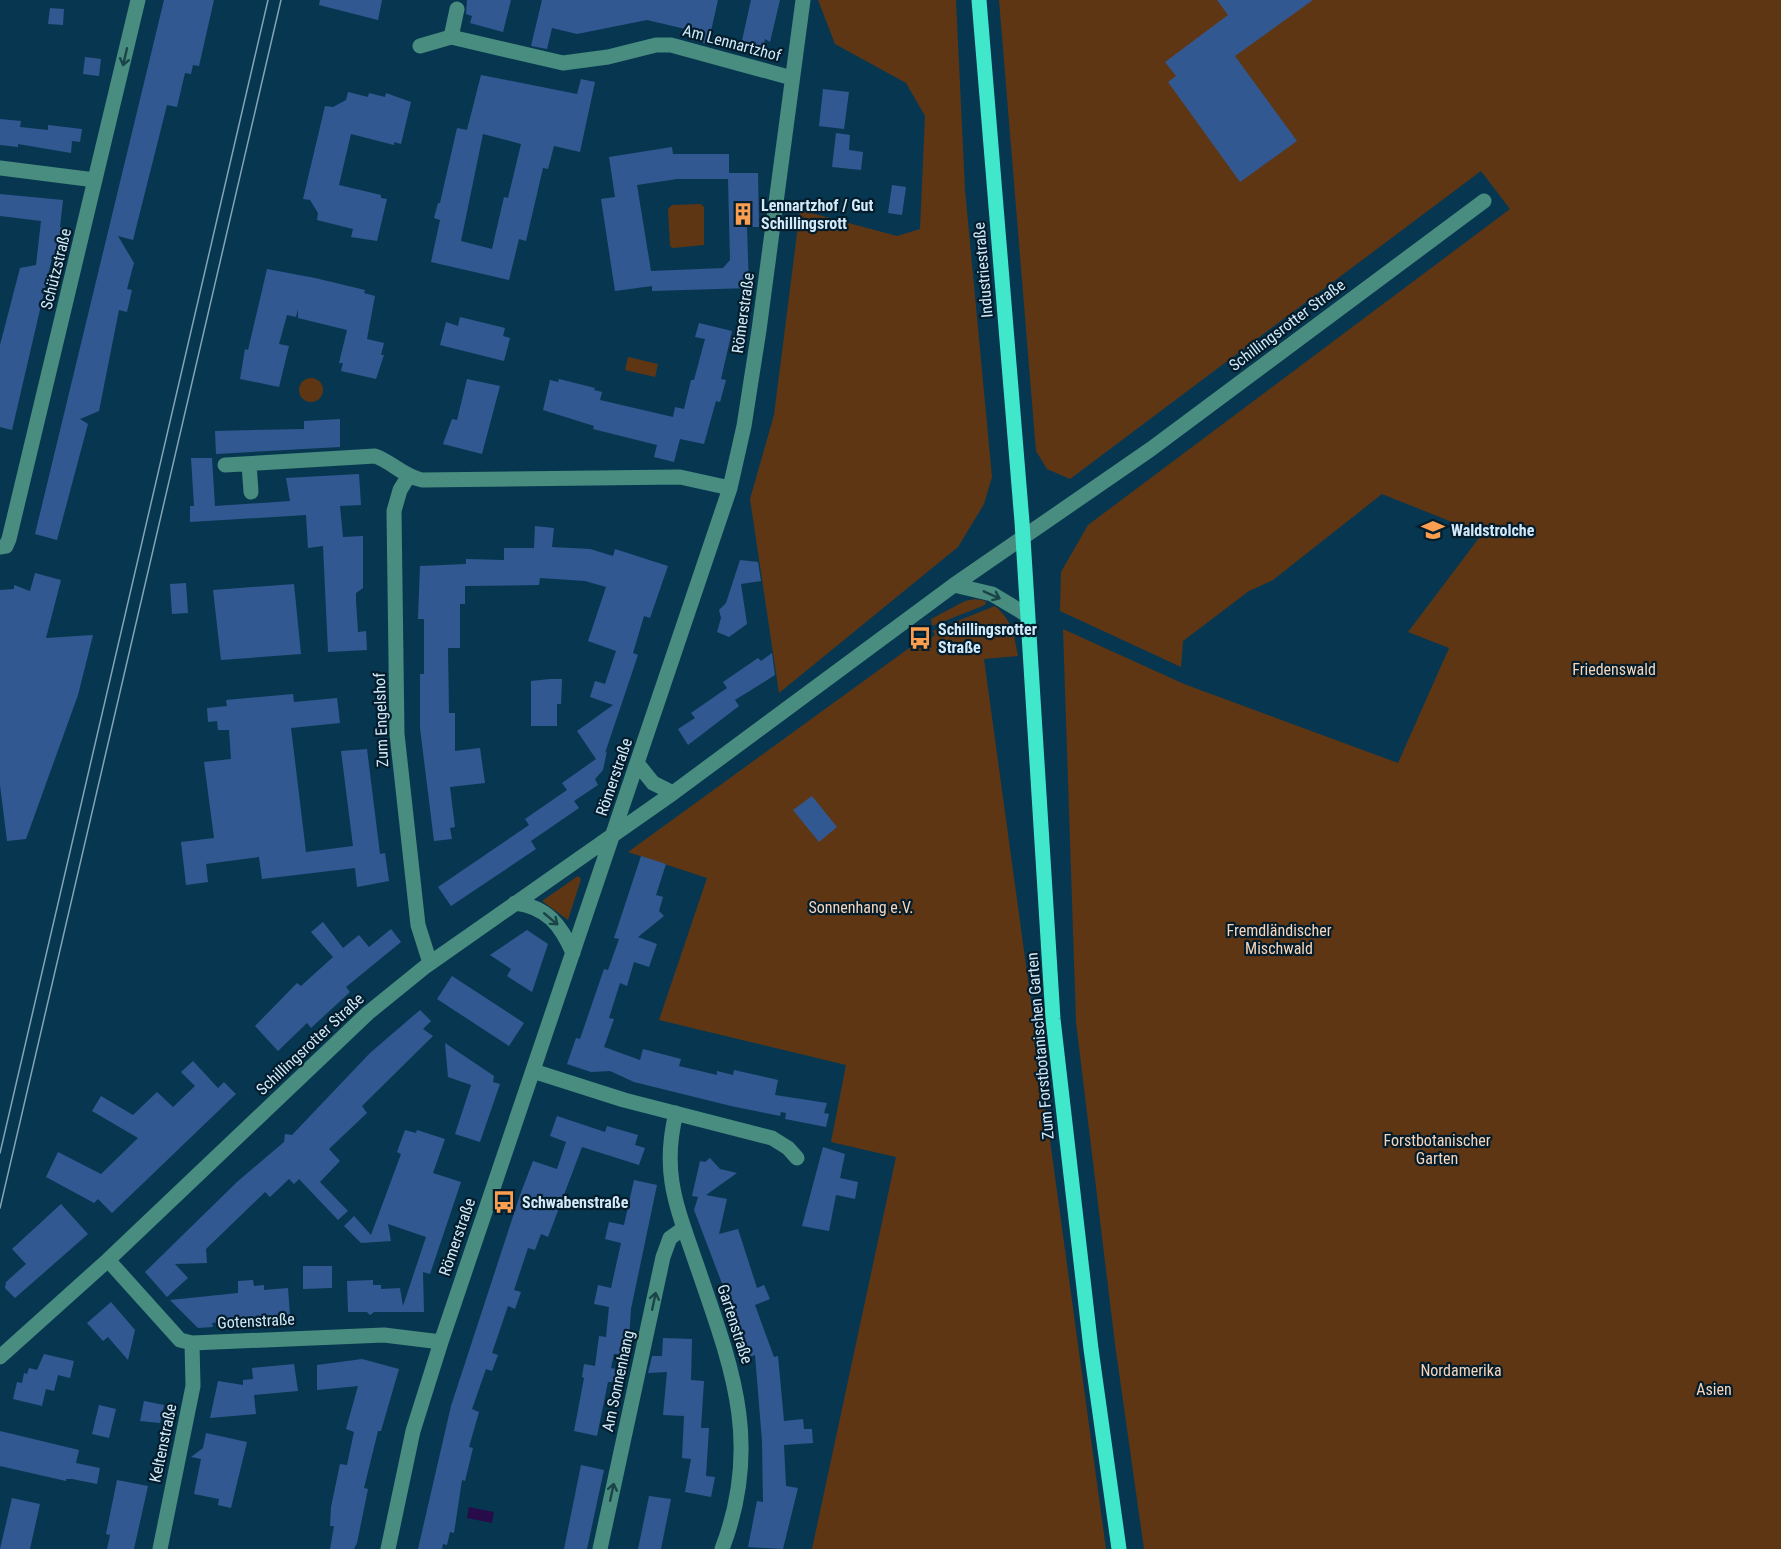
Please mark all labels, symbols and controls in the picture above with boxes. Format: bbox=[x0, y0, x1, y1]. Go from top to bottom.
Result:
street label: Am Lennartzhof bbox=[681, 21, 783, 65]
one-way arrow bbox=[118, 47, 130, 66]
place label: Lennartzhof / Gut Schillingsrott bbox=[761, 196, 873, 233]
building icon: Lennartzhof / Gut Schillingsrott bbox=[730, 201, 756, 227]
street label: Industriestraße bbox=[969, 222, 997, 318]
street label: Schützstraße bbox=[37, 226, 75, 312]
street label: Römerstraße bbox=[728, 272, 758, 354]
street label: Schillingsrotter Straße bbox=[1225, 275, 1349, 375]
school or university icon: Waldstrolche bbox=[1420, 517, 1446, 543]
place label: Waldstrolche bbox=[1451, 521, 1535, 540]
one-way arrow bbox=[982, 590, 1000, 602]
place label: Schillingsrotter Straße bbox=[938, 620, 1037, 657]
bus stop icon: Schillingsrotter Straße bbox=[907, 625, 933, 651]
park label: Friedenswald bbox=[1572, 660, 1656, 679]
street label: Zum Engelshof bbox=[370, 672, 392, 768]
street label: Römerstraße bbox=[592, 736, 636, 818]
park label: Sonnenhang e.V. bbox=[809, 898, 913, 917]
one-way arrow bbox=[543, 912, 558, 926]
park label: Fremdländischer Mischwald bbox=[1226, 921, 1332, 958]
street label: Zum Forstbotanischen Garten bbox=[1022, 952, 1058, 1140]
street label: Schillingsrotter Straße bbox=[252, 989, 368, 1099]
park label: Forstbotanischer Garten bbox=[1384, 1131, 1491, 1168]
bus stop icon: Schwabenstraße bbox=[491, 1189, 517, 1215]
place label: Schwabenstraße bbox=[522, 1193, 629, 1212]
street label: Römerstraße bbox=[435, 1196, 479, 1278]
street label: Gartenstraße bbox=[713, 1282, 757, 1366]
one-way arrow bbox=[648, 1292, 660, 1311]
street label: Gotenstraße bbox=[217, 1309, 295, 1333]
street label: Am Sonnenhang bbox=[598, 1329, 638, 1433]
park label: Nordamerika bbox=[1420, 1361, 1502, 1380]
park label: Asien bbox=[1696, 1380, 1732, 1399]
street label: Keltenstraße bbox=[145, 1402, 181, 1484]
one-way arrow bbox=[607, 1483, 619, 1502]

